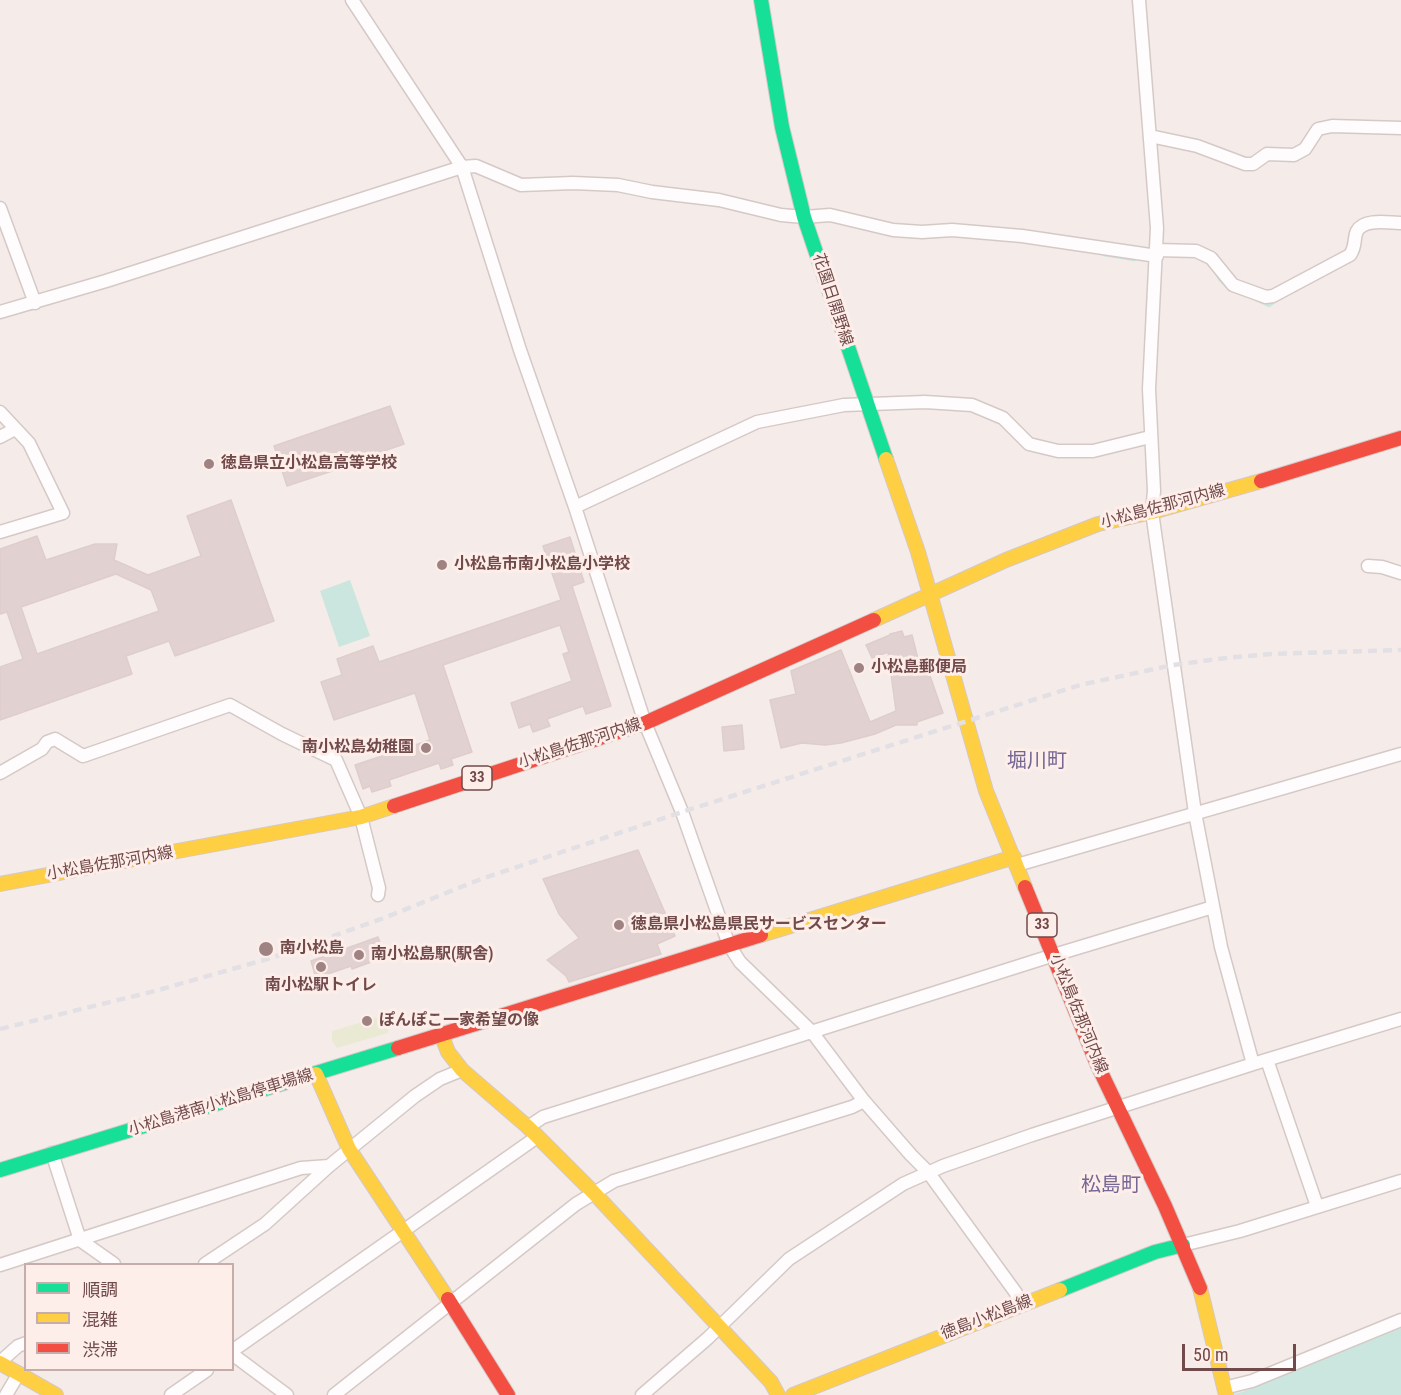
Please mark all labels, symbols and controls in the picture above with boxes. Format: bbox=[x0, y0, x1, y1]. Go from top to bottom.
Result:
street label: 花園日開野線 bbox=[808, 251, 856, 349]
place label: 徳島県立小松島高等学校 bbox=[221, 454, 397, 474]
marker: 徳島県立小松島高等学校 bbox=[202, 457, 216, 471]
street label: 小松島佐那河内線 bbox=[1099, 481, 1227, 533]
place label: 小松島市南小松島小学校 bbox=[454, 555, 630, 575]
marker: 小松島市南小松島小学校 bbox=[435, 558, 449, 572]
place label: 小松島郵便局 bbox=[871, 658, 967, 678]
marker: 小松島郵便局 bbox=[852, 661, 866, 675]
street label: 小松島佐那河内線 bbox=[516, 715, 644, 773]
place label: 南小松島幼稚園 bbox=[302, 738, 414, 758]
marker: 南小松島幼稚園 bbox=[419, 741, 433, 755]
district label: 堀川町 bbox=[1007, 750, 1067, 774]
road number: 33 bbox=[462, 766, 492, 790]
street label: 小松島佐那河内線 bbox=[45, 843, 175, 885]
road number: 33 bbox=[1027, 913, 1057, 937]
place label: 徳島県小松島県民サービスセンター bbox=[631, 915, 887, 935]
marker: 徳島県小松島県民サービスセンター bbox=[612, 918, 626, 932]
place label: 南小松島 bbox=[280, 939, 344, 959]
marker: 南小松島 bbox=[257, 940, 275, 958]
place label: 南小松島駅(駅舎) bbox=[371, 945, 493, 965]
marker: 南小松島駅(駅舎) bbox=[352, 948, 366, 962]
street label: 小松島佐那河内線 bbox=[1045, 951, 1111, 1077]
marker: 南小松駅トイレ bbox=[314, 960, 328, 974]
place label: 南小松駅トイレ bbox=[265, 976, 377, 996]
place label: ぽんぽこ一家希望の像 bbox=[379, 1011, 539, 1031]
marker: ぽんぽこ一家希望の像 bbox=[360, 1014, 374, 1028]
street label: 小松島港南小松島停車場線 bbox=[126, 1066, 316, 1140]
district label: 松島町 bbox=[1081, 1174, 1141, 1198]
legend bbox=[24, 1263, 234, 1371]
text: 順調 bbox=[82, 1279, 118, 1300]
street label: 徳島小松島線 bbox=[939, 1292, 1035, 1344]
text: 混雑 bbox=[82, 1309, 118, 1330]
scale bar bbox=[1185, 1332, 1299, 1370]
text: 渋滞 bbox=[82, 1339, 118, 1360]
text: 50 m bbox=[1193, 1344, 1228, 1365]

